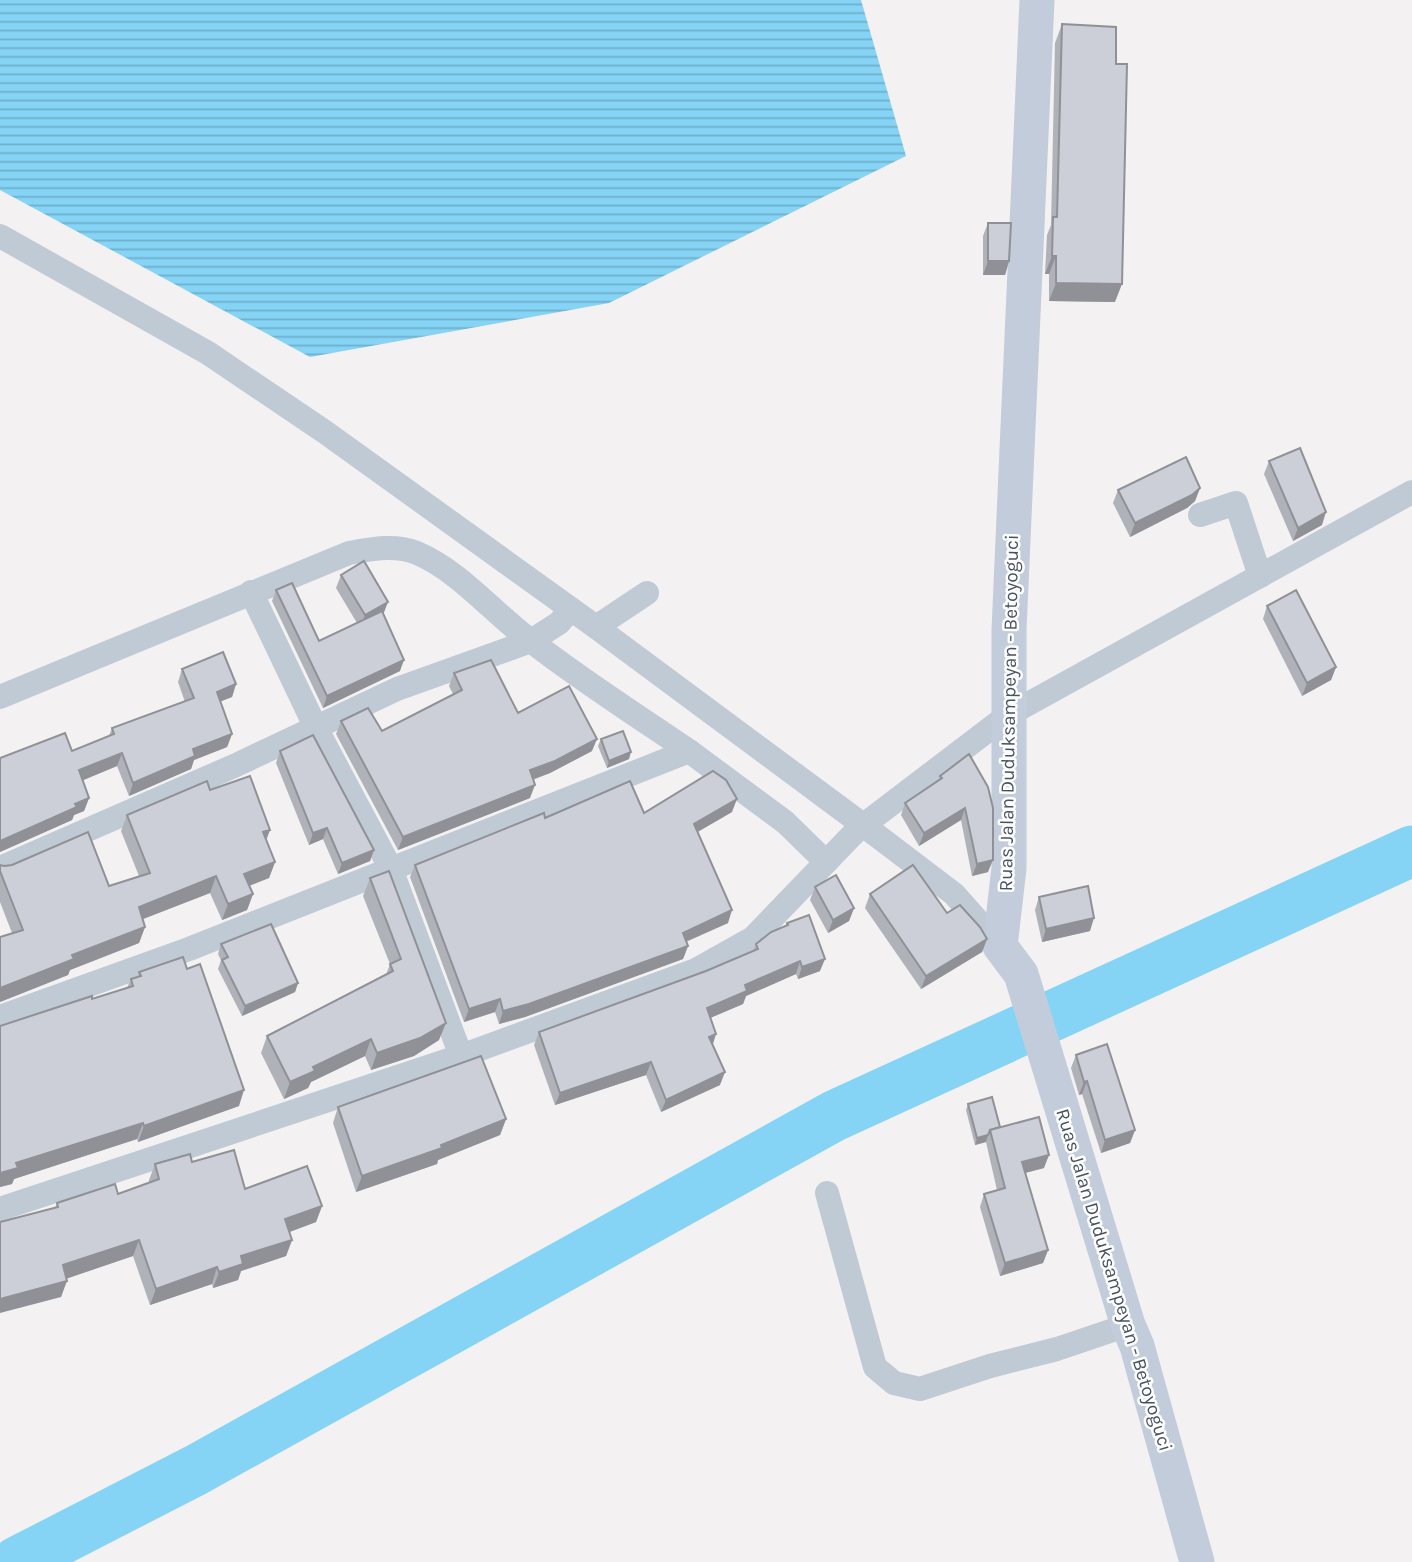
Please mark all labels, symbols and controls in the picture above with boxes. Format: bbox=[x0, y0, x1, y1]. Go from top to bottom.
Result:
street label: Ruas Jalan Duduksampeyan - Betoyoguci bbox=[995, 534, 1023, 892]
street label: Ruas Jalan Duduksampeyan - Betoyoguci bbox=[1051, 1106, 1177, 1454]

